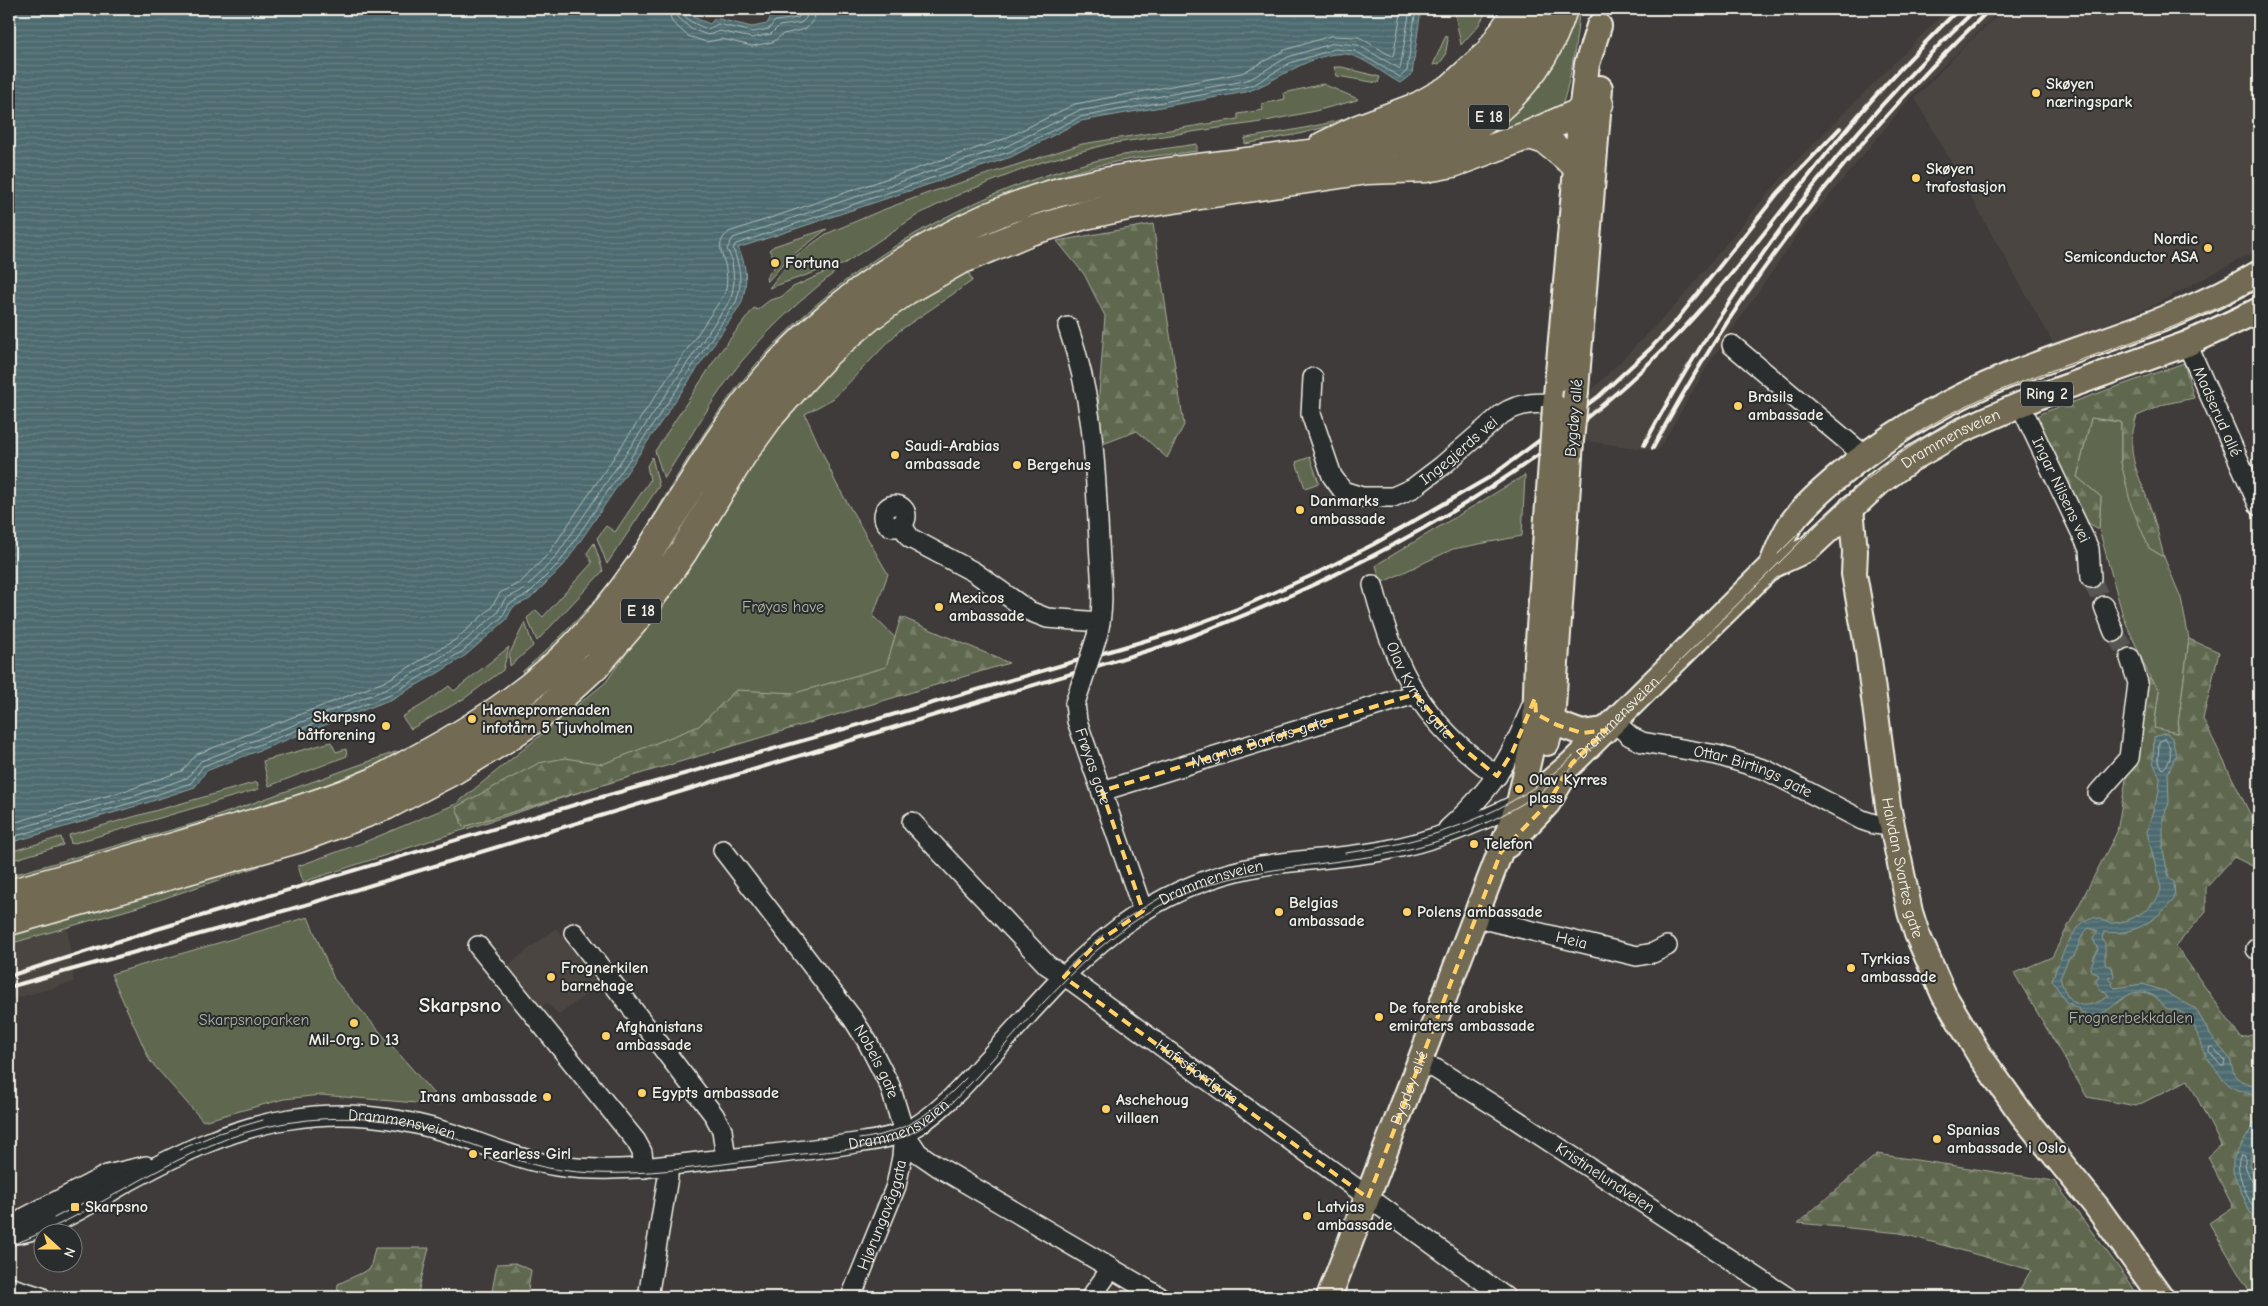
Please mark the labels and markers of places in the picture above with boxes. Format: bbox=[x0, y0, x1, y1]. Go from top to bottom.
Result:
place label: Skøyen næringspark bbox=[2046, 75, 2133, 111]
marker: Skøyen næringspark bbox=[2030, 87, 2042, 99]
place label: Skøyen trafostasjon bbox=[1925, 160, 2006, 196]
marker: Skøyen trafostasjon bbox=[1910, 172, 1922, 184]
place label: Nordic Semiconductor ASA bbox=[2064, 230, 2198, 266]
marker: Nordic Semiconductor ASA bbox=[2202, 242, 2214, 254]
place label: Fortuna bbox=[785, 254, 839, 272]
marker: Fortuna bbox=[769, 257, 781, 269]
place label: Brasils ambassade bbox=[1748, 388, 1823, 424]
marker: Brasils ambassade bbox=[1732, 400, 1744, 412]
place label: Saudi-Arabias ambassade bbox=[905, 437, 999, 473]
marker: Saudi-Arabias ambassade bbox=[889, 449, 901, 461]
place label: Bergehus bbox=[1027, 456, 1091, 474]
marker: Bergehus bbox=[1011, 459, 1023, 471]
place label: Danmarks ambassade bbox=[1310, 492, 1385, 528]
marker: Danmarks ambassade bbox=[1294, 504, 1306, 516]
place label: Mexicos ambassade bbox=[949, 589, 1024, 625]
marker: Mexicos ambassade bbox=[933, 601, 945, 613]
place label: Havnepromenaden infotårn 5 Tjuvholmen bbox=[482, 701, 633, 737]
place label: Skarpsno båtforening bbox=[297, 708, 376, 744]
marker: Havnepromenaden infotårn 5 Tjuvholmen bbox=[466, 713, 478, 725]
marker: Skarpsno båtforening bbox=[380, 720, 392, 732]
place label: Olav Kyrres plass bbox=[1529, 771, 1607, 807]
marker: Olav Kyrres plass bbox=[1513, 783, 1525, 795]
place label: Telefon bbox=[1484, 835, 1532, 853]
marker: Telefon bbox=[1468, 838, 1480, 850]
place label: Belgias ambassade bbox=[1289, 894, 1364, 930]
place label: Polens ambassade bbox=[1417, 903, 1542, 921]
marker: Belgias ambassade bbox=[1273, 906, 1285, 918]
marker: Polens ambassade bbox=[1401, 906, 1413, 918]
place label: Tyrkias ambassade bbox=[1861, 950, 1936, 986]
place label: Frognerkilen barnehage bbox=[561, 959, 649, 995]
marker: Tyrkias ambassade bbox=[1845, 962, 1857, 974]
marker: Frognerkilen barnehage bbox=[545, 971, 557, 983]
place label: De forente arabiske emiraters ambassade bbox=[1389, 999, 1535, 1035]
marker: De forente arabiske emiraters ambassade bbox=[1373, 1011, 1385, 1023]
marker: Mil-Org. D 13 bbox=[348, 1017, 360, 1029]
place label: Afghanistans ambassade bbox=[616, 1018, 703, 1054]
marker: Afghanistans ambassade bbox=[600, 1030, 612, 1042]
place label: Mil-Org. D 13 bbox=[309, 1031, 399, 1049]
place label: Egypts ambassade bbox=[652, 1084, 779, 1102]
marker: Egypts ambassade bbox=[636, 1087, 648, 1099]
place label: Irans ambassade bbox=[420, 1088, 537, 1106]
marker: Irans ambassade bbox=[541, 1091, 553, 1103]
place label: Aschehoug villaen bbox=[1115, 1091, 1189, 1127]
marker: Aschehoug villaen bbox=[1100, 1103, 1112, 1115]
place label: Spanias ambassade i Oslo bbox=[1947, 1121, 2067, 1157]
marker: Spanias ambassade i Oslo bbox=[1931, 1133, 1943, 1145]
place label: Fearless Girl bbox=[483, 1145, 571, 1163]
marker: Fearless Girl bbox=[467, 1148, 479, 1160]
place label: Skarpsno bbox=[85, 1198, 148, 1216]
place label: Latvias ambassade bbox=[1317, 1198, 1392, 1234]
marker: Skarpsno bbox=[69, 1201, 81, 1213]
marker: Latvias ambassade bbox=[1301, 1210, 1313, 1222]

